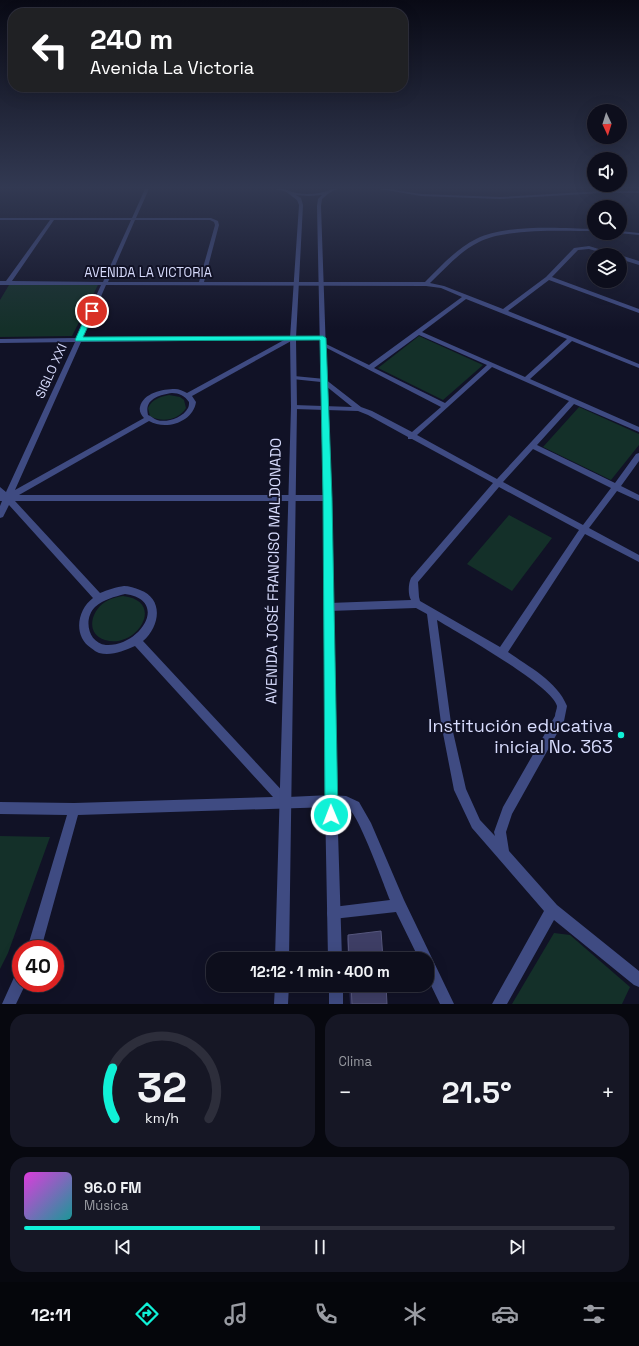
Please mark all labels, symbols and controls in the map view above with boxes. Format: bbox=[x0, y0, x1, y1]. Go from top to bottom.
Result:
text: 240 m bbox=[90, 21, 173, 57]
icon: left bbox=[24, 24, 76, 76]
text: Avenida La Victoria bbox=[90, 56, 254, 79]
north arrow bbox=[587, 104, 627, 144]
map controls bbox=[587, 104, 627, 288]
button: sound bbox=[587, 152, 627, 192]
button: search bbox=[587, 200, 627, 240]
button: layers bbox=[587, 248, 627, 288]
street label: AVENIDA LA VICTORIA bbox=[84, 264, 212, 281]
pin bbox=[75, 294, 109, 328]
icon: arrive bbox=[81, 300, 103, 322]
street label: SIGLO XXI bbox=[31, 341, 71, 401]
street label: AVENIDA JOSÉ FRANCISO MALDONADO bbox=[261, 438, 285, 704]
place label: Institución educativa inicial No. 363 bbox=[428, 714, 613, 758]
marker: Institución educativa inicial No. 363 bbox=[616, 730, 626, 740]
position arrow bbox=[310, 794, 352, 836]
speed limit sign: 40 bbox=[12, 940, 64, 992]
text: 12:12 · 1 min · 400 m bbox=[250, 962, 390, 981]
text: Clima bbox=[339, 1053, 372, 1070]
text: 32 bbox=[137, 1060, 187, 1113]
text: 21.5° bbox=[442, 1073, 512, 1112]
text: − bbox=[339, 1078, 352, 1106]
text: + bbox=[601, 1078, 615, 1106]
text: km/h bbox=[145, 1108, 179, 1126]
text: 96.0 FM bbox=[84, 1178, 142, 1197]
text: Música bbox=[84, 1197, 129, 1214]
icon: previous bbox=[112, 1236, 134, 1258]
icon: pause bbox=[309, 1236, 331, 1258]
icon: next bbox=[506, 1236, 528, 1258]
icon: directions bbox=[133, 1300, 161, 1328]
icon: music bbox=[222, 1300, 250, 1328]
icon: phone bbox=[312, 1300, 340, 1328]
icon: climate bbox=[401, 1300, 429, 1328]
icon: car bbox=[491, 1300, 519, 1328]
icon: filters bbox=[580, 1300, 608, 1328]
text: 12:11 bbox=[31, 1303, 71, 1326]

